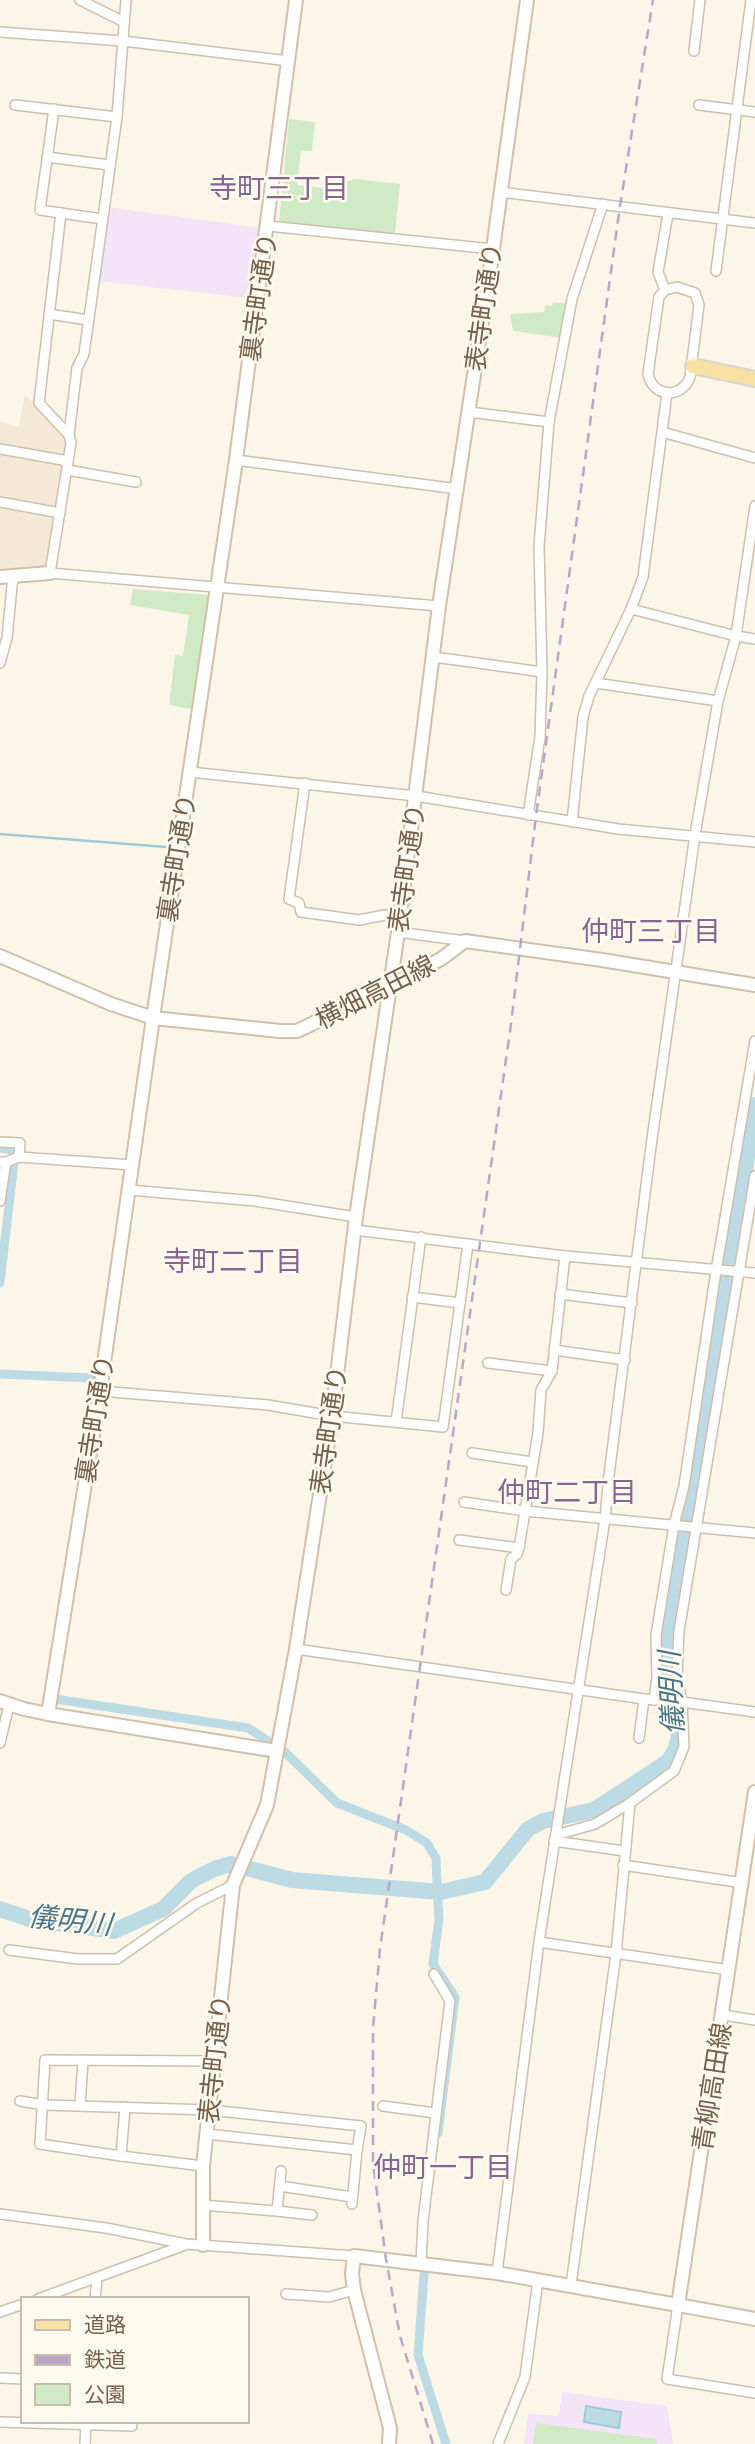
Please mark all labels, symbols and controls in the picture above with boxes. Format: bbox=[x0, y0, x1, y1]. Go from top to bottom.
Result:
district label: 寺町三丁目 bbox=[209, 170, 349, 206]
street label: 裏寺町通り bbox=[233, 230, 285, 364]
street label: 表寺町通り bbox=[458, 240, 510, 374]
street label: 裏寺町通り bbox=[150, 791, 204, 925]
street label: 表寺町通り bbox=[381, 801, 433, 935]
district label: 仲町三丁目 bbox=[581, 913, 721, 949]
street label: 横畑高田線 bbox=[309, 947, 441, 1037]
district label: 寺町二丁目 bbox=[163, 1243, 303, 1279]
street label: 裏寺町通り bbox=[68, 1352, 122, 1486]
street label: 表寺町通り bbox=[303, 1363, 355, 1497]
district label: 仲町二丁目 bbox=[497, 1474, 637, 1510]
water label: 儀明川 bbox=[651, 1647, 691, 1736]
water label: 儀明川 bbox=[26, 1898, 117, 1943]
street label: 表寺町通り bbox=[191, 1993, 239, 2125]
street label: 青柳高田線 bbox=[685, 2020, 739, 2154]
district label: 仲町一丁目 bbox=[373, 2149, 513, 2185]
legend bbox=[21, 2297, 248, 2423]
text: 道路 bbox=[84, 2311, 126, 2338]
text: 鉄道 bbox=[84, 2346, 126, 2373]
text: 公園 bbox=[84, 2381, 126, 2408]

